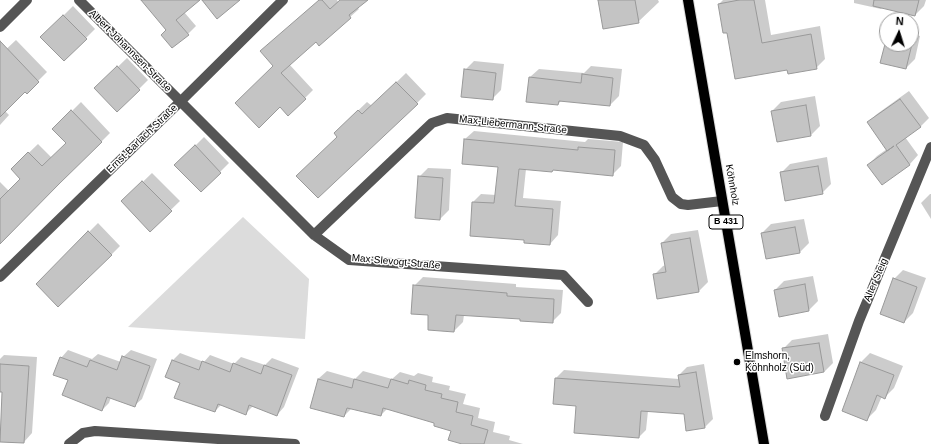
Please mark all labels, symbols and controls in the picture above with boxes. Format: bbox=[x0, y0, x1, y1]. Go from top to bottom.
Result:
street label: Albert-Johannsen-Straße bbox=[86, 7, 174, 95]
north arrow bbox=[879, 12, 919, 52]
text: N bbox=[895, 15, 904, 27]
street label: Ernst-Barlach-Straße bbox=[104, 102, 180, 176]
street label: Max-Liebermann-Straße bbox=[458, 113, 568, 137]
street label: Köhnholz bbox=[722, 163, 742, 207]
road number: B 431 bbox=[709, 215, 743, 229]
street label: Max-Slevogt-Straße bbox=[351, 252, 441, 272]
street label: Alter Steig bbox=[861, 256, 891, 304]
place label: Elmshorn, Köhnholz (Süd) bbox=[745, 350, 814, 374]
marker: Elmshorn, Köhnholz (Süd) bbox=[732, 357, 742, 367]

